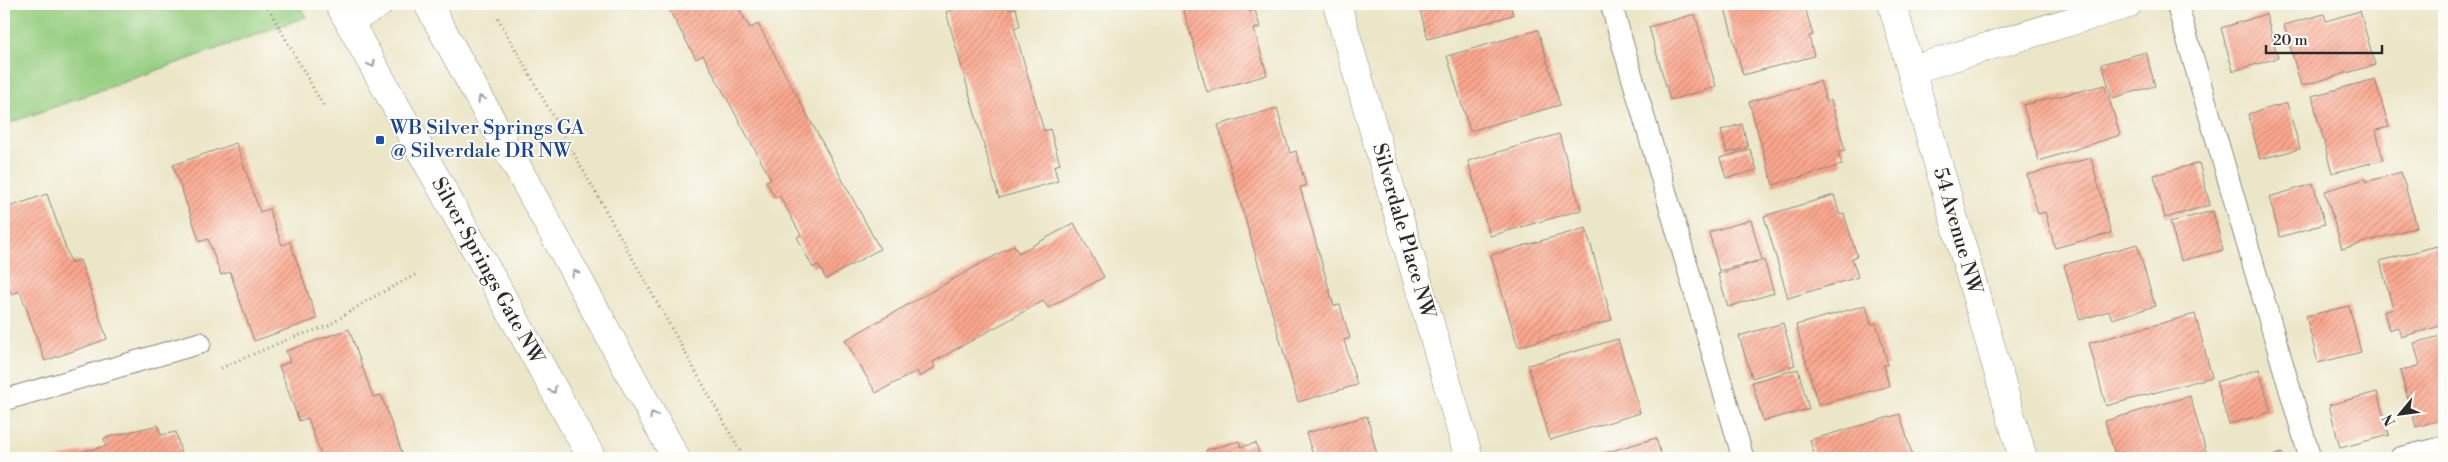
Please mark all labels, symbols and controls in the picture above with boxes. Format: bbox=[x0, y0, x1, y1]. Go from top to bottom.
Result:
scale bar bbox=[2266, 22, 2382, 54]
text: 20 m bbox=[2273, 31, 2308, 50]
one-way arrow bbox=[366, 59, 376, 68]
one-way arrow bbox=[477, 96, 487, 105]
place label: WB Silver Springs GA @ Silverdale DR NW bbox=[389, 116, 586, 164]
marker: WB Silver Springs GA @ Silverdale DR NW bbox=[374, 134, 386, 146]
street label: Silverdale Place NW bbox=[1366, 141, 1440, 322]
street label: 54 Avenue NW bbox=[1927, 165, 1987, 298]
street label: Silver Springs Gate NW bbox=[425, 173, 549, 369]
one-way arrow bbox=[572, 269, 582, 278]
one-way arrow bbox=[547, 384, 557, 393]
north arrow bbox=[2376, 390, 2426, 440]
text: N bbox=[2379, 411, 2400, 429]
one-way arrow bbox=[649, 412, 659, 421]

